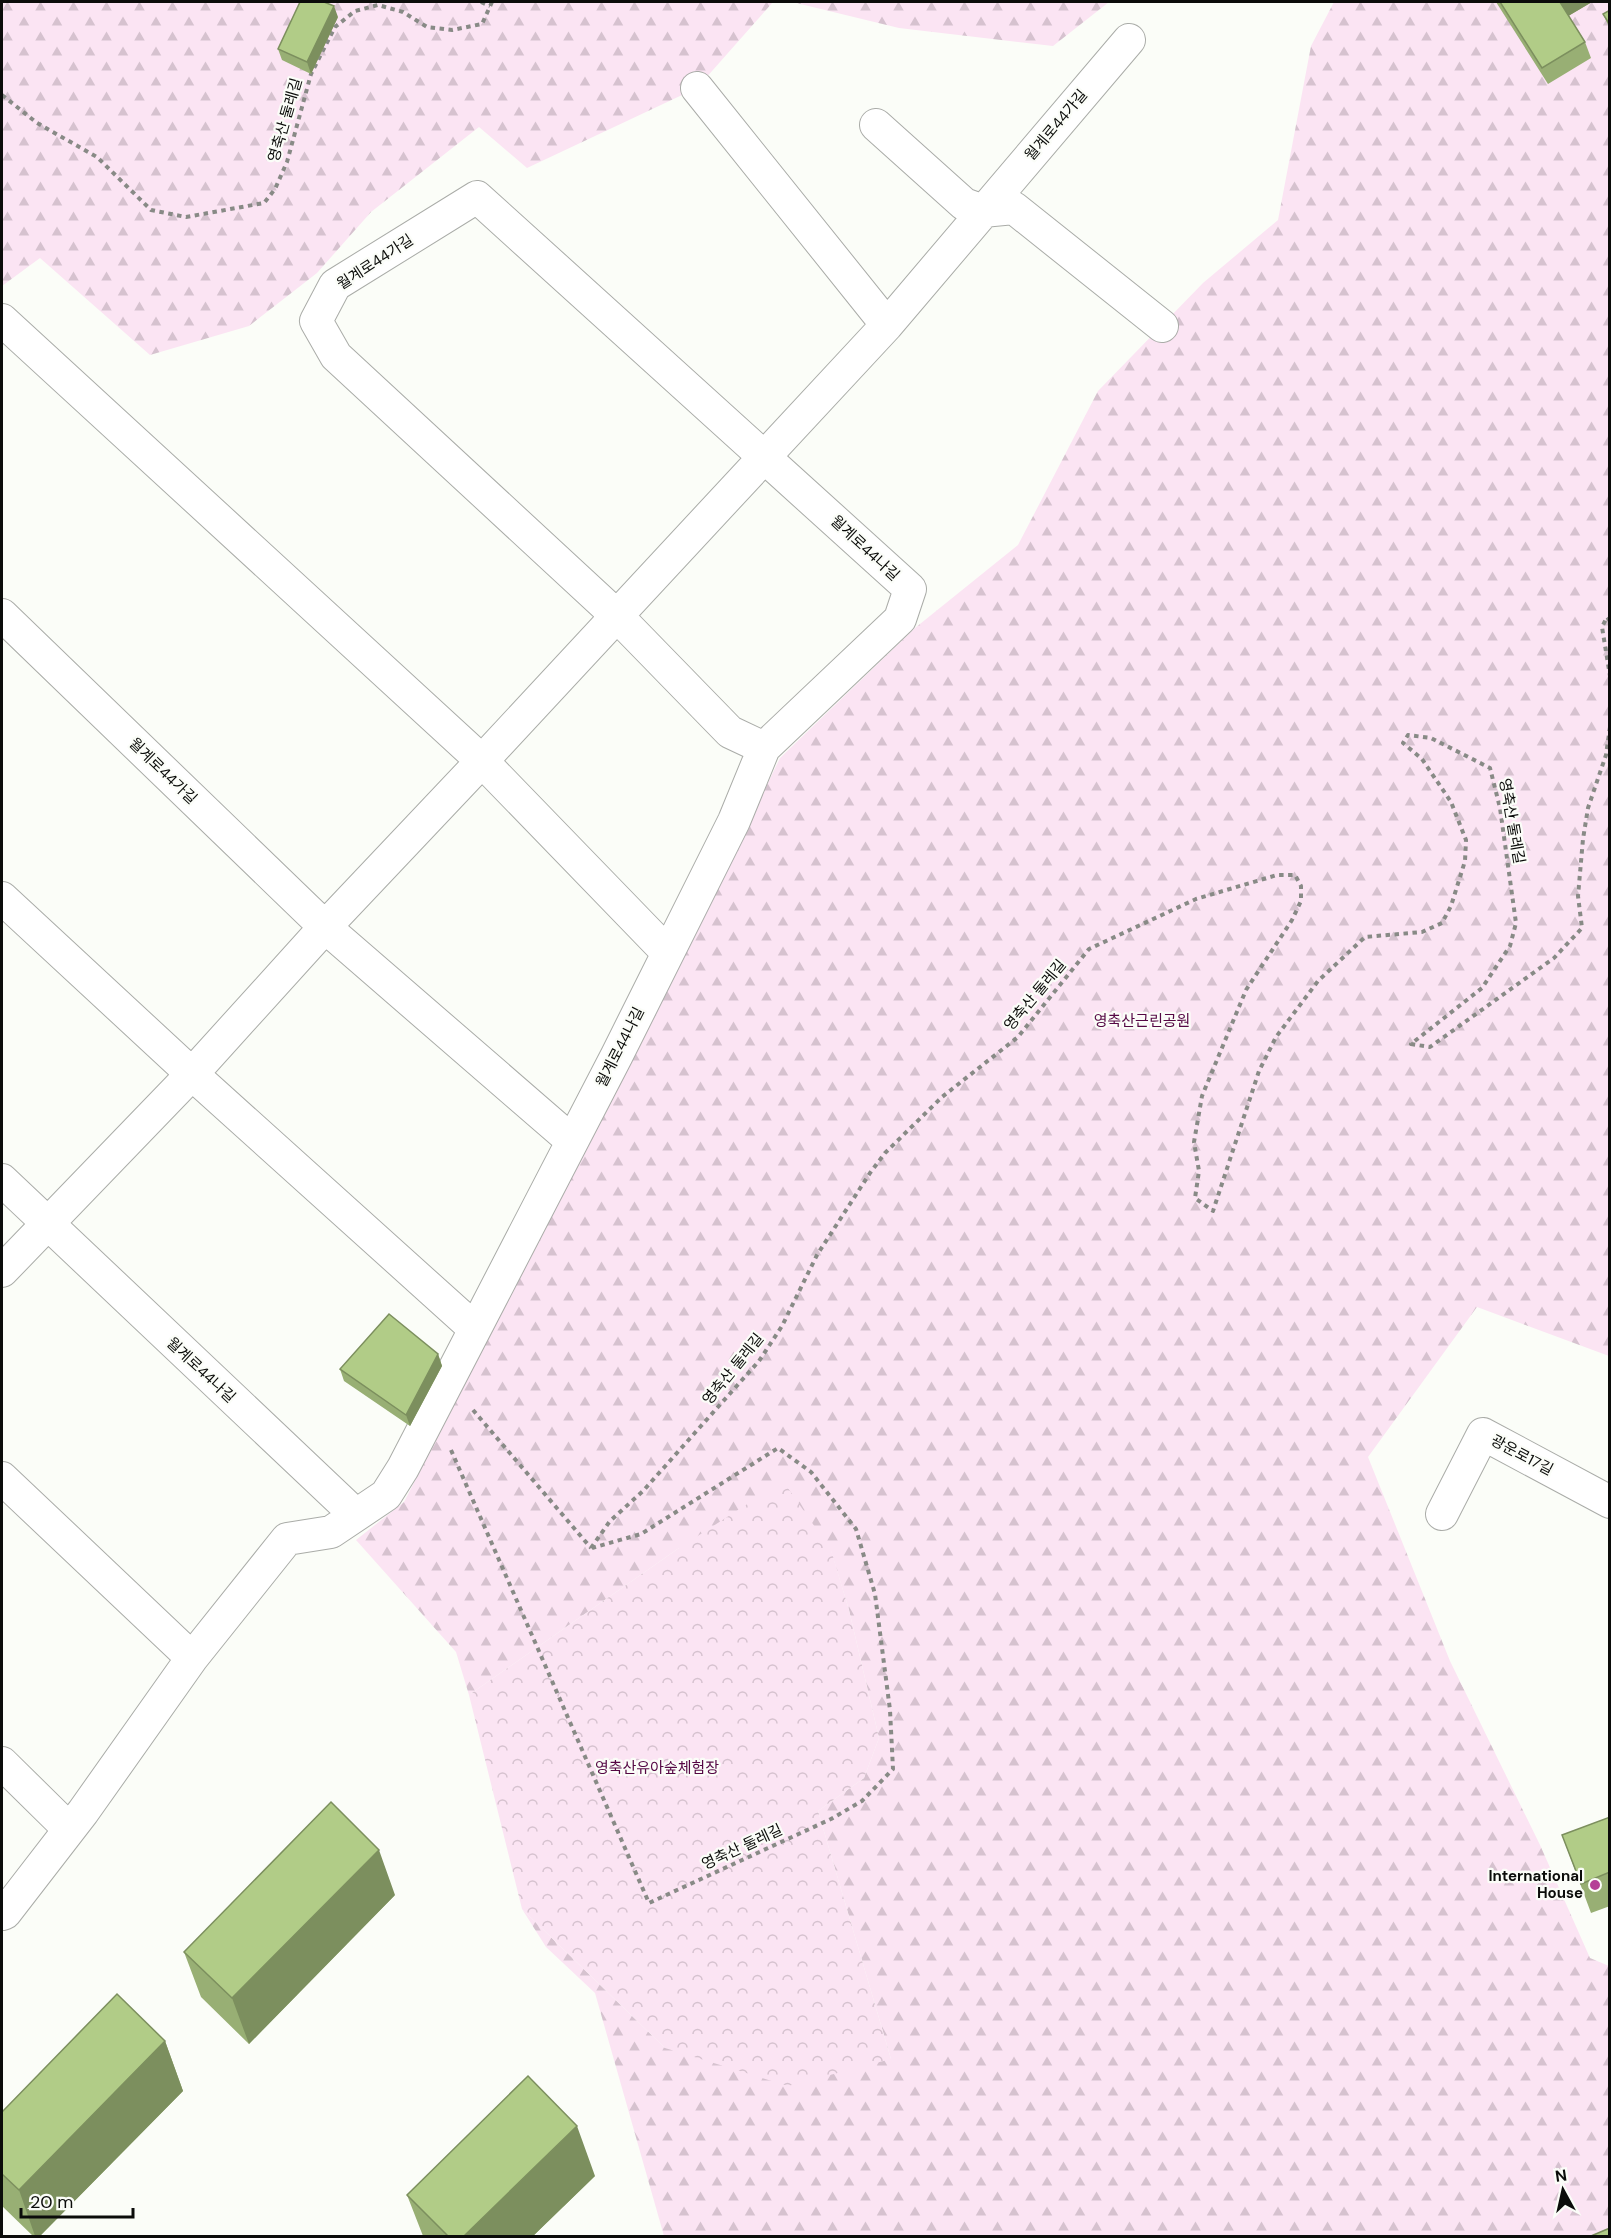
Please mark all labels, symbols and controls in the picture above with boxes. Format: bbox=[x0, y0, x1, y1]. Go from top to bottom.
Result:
street label: 영축산 둘레길 bbox=[263, 76, 307, 164]
street label: 월계로44가길 bbox=[1020, 85, 1092, 165]
street label: 월계로44가길 bbox=[333, 230, 417, 294]
street label: 월계로44나길 bbox=[826, 511, 904, 585]
street label: 월계로44가길 bbox=[125, 734, 201, 808]
street label: 영축산 둘레길 bbox=[1495, 777, 1529, 865]
street label: 영축산 둘레길 bbox=[999, 955, 1071, 1035]
street label: 월계로44나길 bbox=[591, 1004, 649, 1090]
park label: 영축산근린공원 bbox=[1094, 1011, 1190, 1031]
street label: 영축산 둘레길 bbox=[698, 1329, 768, 1409]
street label: 월계로44나길 bbox=[162, 1333, 240, 1407]
street label: 광운로17길 bbox=[1487, 1430, 1557, 1480]
park label: 영축산유아숲체험장 bbox=[595, 1758, 719, 1778]
street label: 영축산 둘레길 bbox=[698, 1820, 786, 1874]
place label: International House bbox=[1488, 1866, 1583, 1903]
marker: International House bbox=[1588, 1878, 1602, 1892]
north arrow bbox=[1533, 2160, 1593, 2220]
text: N bbox=[1554, 2164, 1568, 2187]
scale bar bbox=[21, 2181, 134, 2219]
text: 20 m bbox=[30, 2190, 73, 2214]

